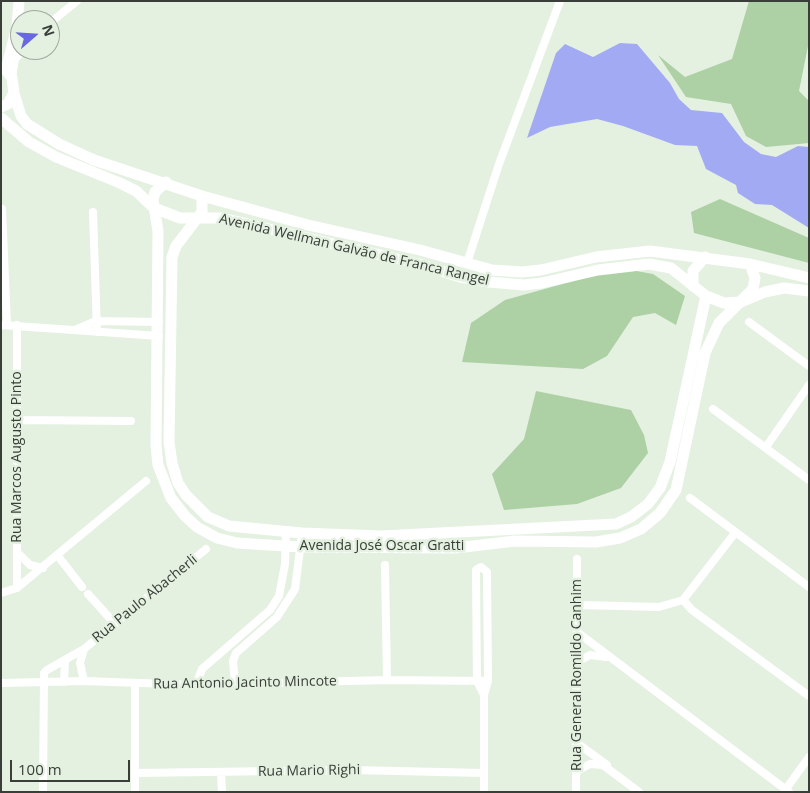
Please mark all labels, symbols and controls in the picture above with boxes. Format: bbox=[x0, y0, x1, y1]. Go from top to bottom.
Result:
north arrow bbox=[10, 10, 60, 60]
text: N bbox=[38, 22, 60, 39]
street label: Avenida Wellman Galvão de Franca Rangel bbox=[217, 211, 491, 289]
street label: Rua Marcos Augusto Pinto bbox=[9, 371, 25, 543]
street label: Avenida José Oscar Gratti bbox=[300, 538, 464, 554]
street label: Rua Paulo Abacherli bbox=[89, 552, 201, 646]
street label: Rua General Romildo Canhim bbox=[569, 579, 585, 771]
street label: Rua Antonio Jacinto Mincote bbox=[153, 673, 337, 693]
scale bar bbox=[12, 750, 132, 782]
text: 100 m bbox=[18, 759, 62, 779]
street label: Rua Mario Righi bbox=[258, 762, 360, 780]

